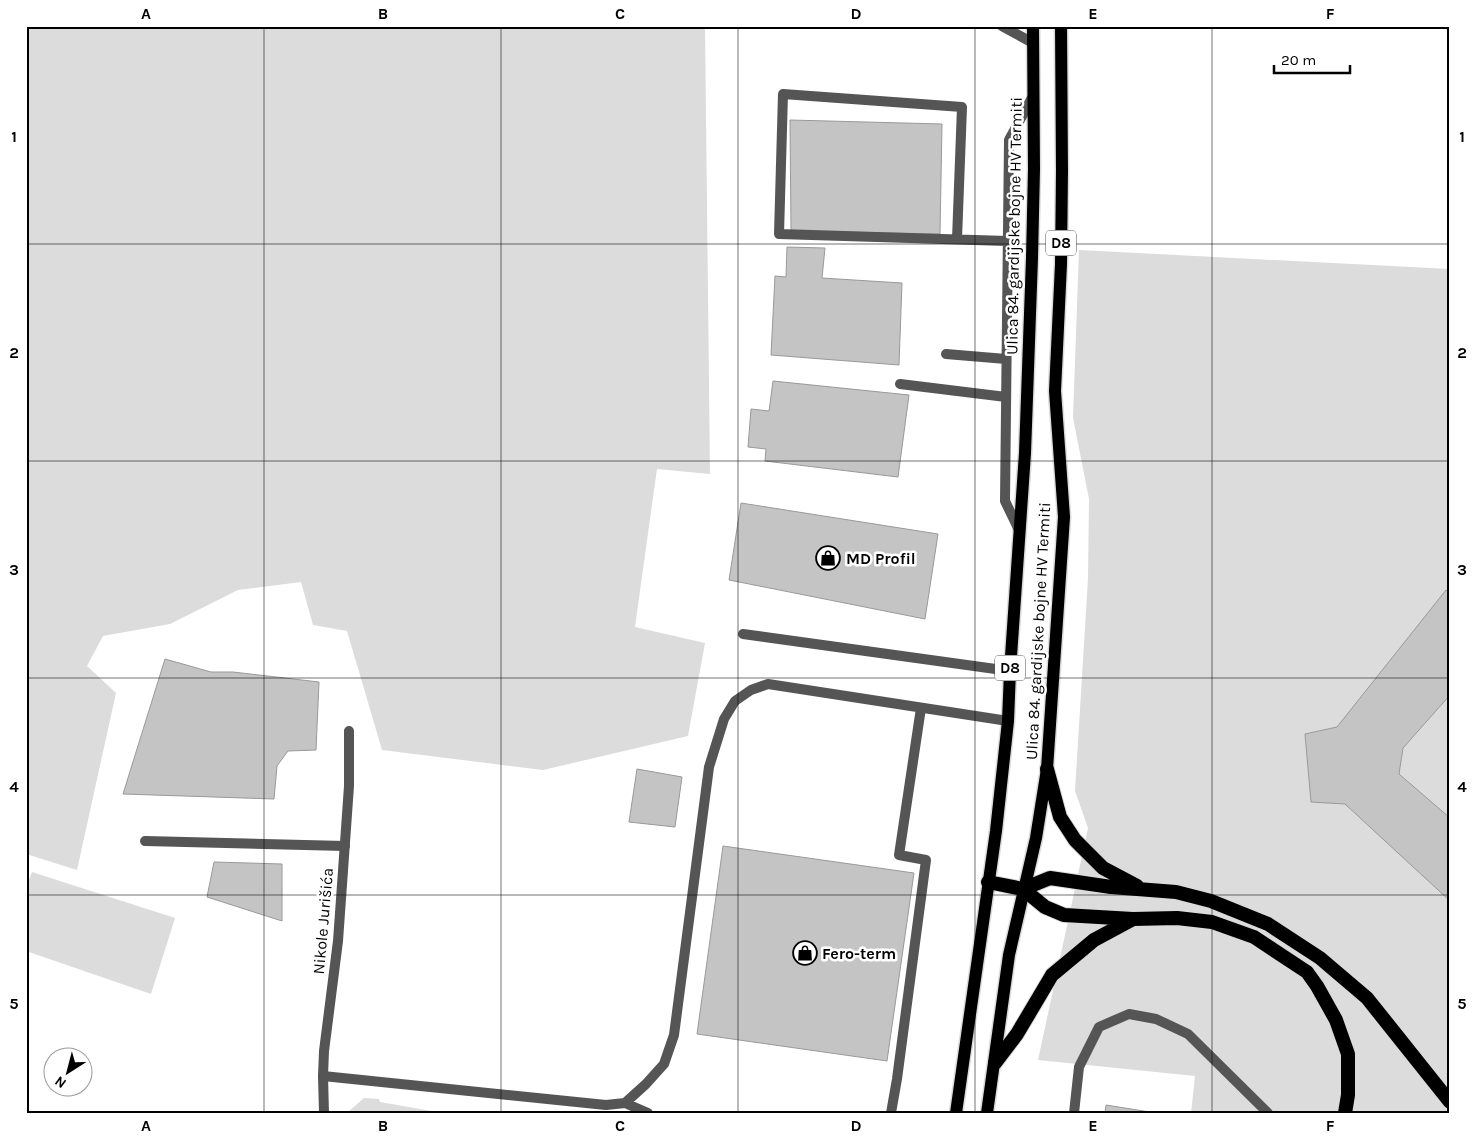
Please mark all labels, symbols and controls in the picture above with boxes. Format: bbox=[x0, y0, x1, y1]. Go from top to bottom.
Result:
text: A bbox=[141, 4, 151, 23]
text: B bbox=[378, 4, 388, 23]
text: C bbox=[615, 4, 625, 23]
text: D bbox=[851, 4, 862, 23]
text: E bbox=[1088, 4, 1098, 23]
text: F bbox=[1326, 4, 1335, 23]
scale bar bbox=[1274, 42, 1350, 74]
text: 20 m bbox=[1281, 51, 1316, 69]
street label: Ulica 84. gardijske bojne HV Termiti bbox=[1002, 97, 1026, 355]
text: 1 bbox=[11, 127, 17, 146]
text: 1 bbox=[1459, 127, 1465, 146]
road number: D8 bbox=[1046, 230, 1076, 256]
text: 2 bbox=[9, 343, 19, 362]
text: 2 bbox=[1457, 343, 1467, 362]
street label: Ulica 84. gardijske bojne HV Termiti bbox=[1022, 502, 1054, 760]
shop icon: MD Profil bbox=[815, 545, 841, 571]
place label: MD Profil bbox=[846, 549, 916, 568]
text: 3 bbox=[9, 560, 19, 579]
text: 3 bbox=[1457, 560, 1467, 579]
road number: D8 bbox=[995, 656, 1025, 680]
text: 4 bbox=[9, 777, 19, 796]
text: 4 bbox=[1457, 777, 1467, 796]
street label: Nikole Jurišića bbox=[309, 867, 337, 975]
shop icon: Fero-term bbox=[792, 940, 818, 966]
place label: Fero-term bbox=[822, 944, 896, 963]
text: 5 bbox=[9, 994, 19, 1013]
text: 5 bbox=[1457, 994, 1467, 1013]
north arrow bbox=[42, 1046, 92, 1096]
text: N bbox=[52, 1072, 70, 1092]
text: A bbox=[141, 1116, 151, 1135]
text: B bbox=[378, 1116, 388, 1135]
text: C bbox=[615, 1116, 625, 1135]
text: D bbox=[851, 1116, 862, 1135]
text: E bbox=[1088, 1116, 1098, 1135]
text: F bbox=[1326, 1116, 1335, 1135]

